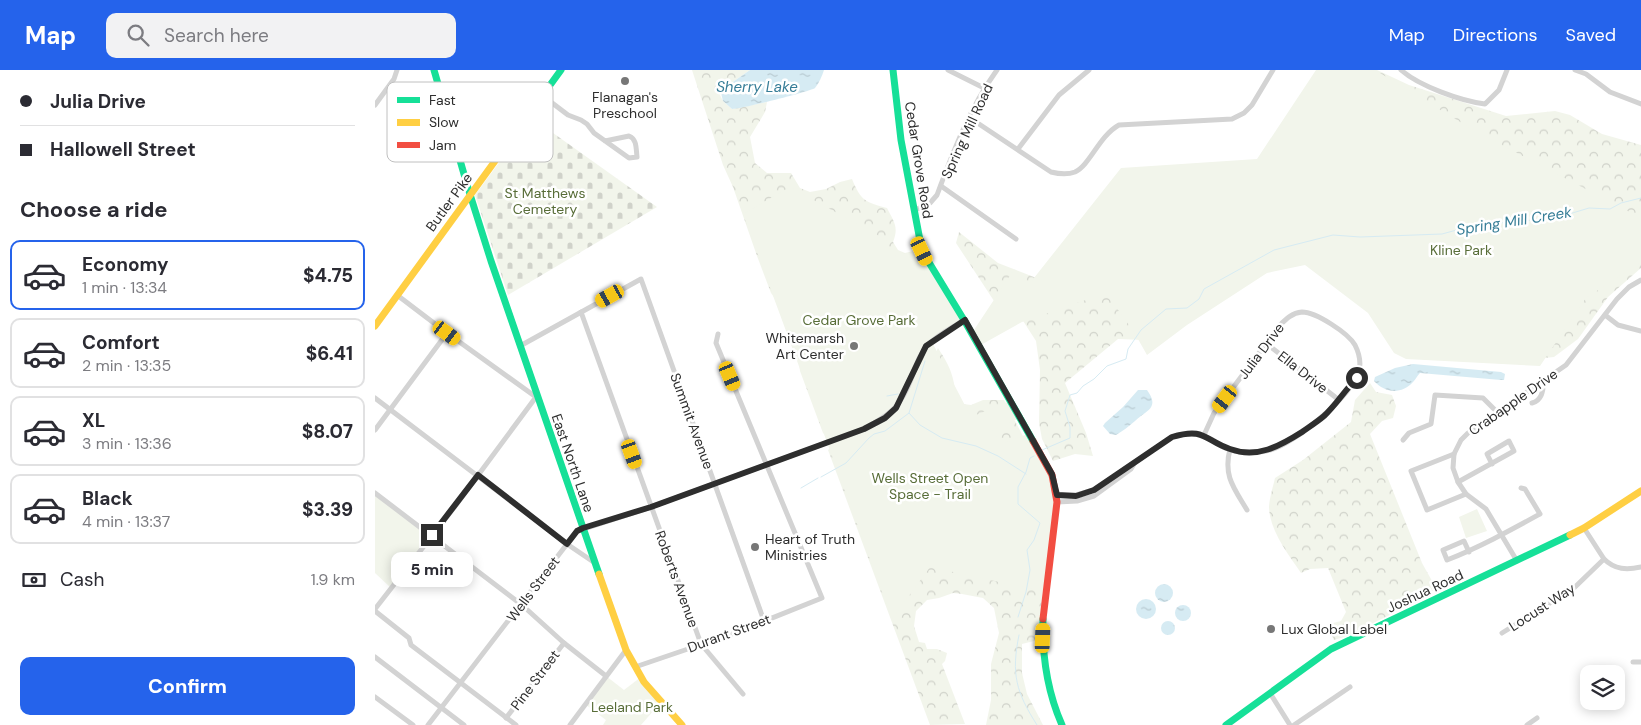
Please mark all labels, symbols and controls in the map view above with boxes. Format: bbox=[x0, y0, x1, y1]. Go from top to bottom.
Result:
search box bbox=[106, 13, 456, 58]
text: Map bbox=[25, 20, 76, 51]
icon: search bbox=[124, 21, 152, 49]
text: Search here bbox=[164, 23, 269, 48]
text: Map bbox=[1389, 23, 1425, 47]
text: Directions bbox=[1453, 23, 1538, 47]
text: Saved bbox=[1566, 23, 1616, 47]
marker: Flanagan's Preschool bbox=[619, 75, 631, 87]
water label: Sherry Lake bbox=[716, 77, 798, 97]
street label: Spring Mill Road bbox=[937, 81, 997, 181]
legend bbox=[387, 82, 553, 162]
place label: Flanagan's Preschool bbox=[592, 88, 658, 122]
text: Julia Drive bbox=[50, 89, 146, 114]
text: Fast bbox=[429, 91, 456, 109]
street label: Cedar Grove Road bbox=[901, 100, 937, 220]
text: Slow bbox=[429, 113, 459, 131]
text: Jam bbox=[429, 136, 456, 154]
text: Hallowell Street bbox=[50, 137, 196, 162]
street label: Butler Pike bbox=[422, 169, 476, 235]
park label: St Matthews Cemetery bbox=[505, 184, 585, 218]
text: Choose a ride bbox=[20, 195, 168, 224]
water label: Spring Mill Creek bbox=[1455, 202, 1573, 240]
car bbox=[908, 234, 935, 268]
park label: Kline Park bbox=[1430, 241, 1492, 259]
text: Economy bbox=[82, 252, 169, 277]
icon: car bbox=[22, 253, 67, 298]
text: $4.75 bbox=[303, 263, 353, 288]
text: 1 min · 13:34 bbox=[82, 277, 167, 298]
car bbox=[593, 282, 626, 310]
park label: Cedar Grove Park bbox=[802, 311, 916, 329]
car bbox=[430, 318, 463, 348]
street label: Julia Drive bbox=[1234, 319, 1288, 383]
place label: Whitemarsh Art Center bbox=[765, 329, 844, 363]
text: Comfort bbox=[82, 330, 160, 355]
icon: car bbox=[22, 331, 67, 376]
marker: Whitemarsh Art Center bbox=[848, 340, 860, 352]
text: $6.41 bbox=[306, 341, 353, 366]
street label: Ella Drive bbox=[1274, 347, 1332, 397]
text: 2 min · 13:35 bbox=[82, 355, 171, 376]
car bbox=[717, 359, 742, 393]
street label: Crabapple Drive bbox=[1465, 365, 1561, 439]
route start bbox=[1346, 367, 1368, 389]
street label: Summit Avenue bbox=[666, 370, 718, 472]
car bbox=[1209, 383, 1240, 415]
text: XL bbox=[82, 408, 105, 433]
icon: car bbox=[22, 409, 67, 454]
street label: East North Lane bbox=[548, 411, 598, 515]
text: $8.07 bbox=[302, 419, 353, 444]
text: 3 min · 13:36 bbox=[82, 433, 172, 454]
car bbox=[619, 437, 644, 471]
park label: Wells Street Open Space - Trail bbox=[872, 469, 988, 503]
text: Black bbox=[82, 486, 133, 511]
icon: car bbox=[22, 487, 67, 532]
text: $3.39 bbox=[302, 497, 353, 522]
text: 4 min · 13:37 bbox=[82, 511, 170, 532]
route end bbox=[421, 524, 443, 546]
street label: Roberts Avenue bbox=[651, 528, 703, 630]
place label: Heart of Truth Ministries bbox=[765, 530, 855, 564]
marker: Heart of Truth Ministries bbox=[749, 541, 761, 553]
callout: 5 min bbox=[391, 552, 473, 588]
street label: Wells Street bbox=[503, 553, 563, 625]
text: 5 min bbox=[410, 559, 454, 580]
street label: Joshua Road bbox=[1384, 565, 1466, 617]
icon: cash bbox=[20, 566, 48, 594]
text: Cash bbox=[60, 567, 104, 592]
text: 1.9 km bbox=[311, 569, 355, 590]
street label: Locust Way bbox=[1505, 579, 1579, 635]
street label: Durant Street bbox=[685, 610, 773, 656]
place label: Lux Global Label bbox=[1281, 620, 1387, 638]
car bbox=[1034, 623, 1051, 653]
marker: Lux Global Label bbox=[1265, 623, 1277, 635]
street label: Pine Street bbox=[506, 646, 564, 714]
button: Confirm bbox=[20, 657, 355, 715]
map controls bbox=[1580, 665, 1625, 710]
button: layers bbox=[1580, 665, 1625, 710]
park label: Leeland Park bbox=[591, 698, 673, 716]

